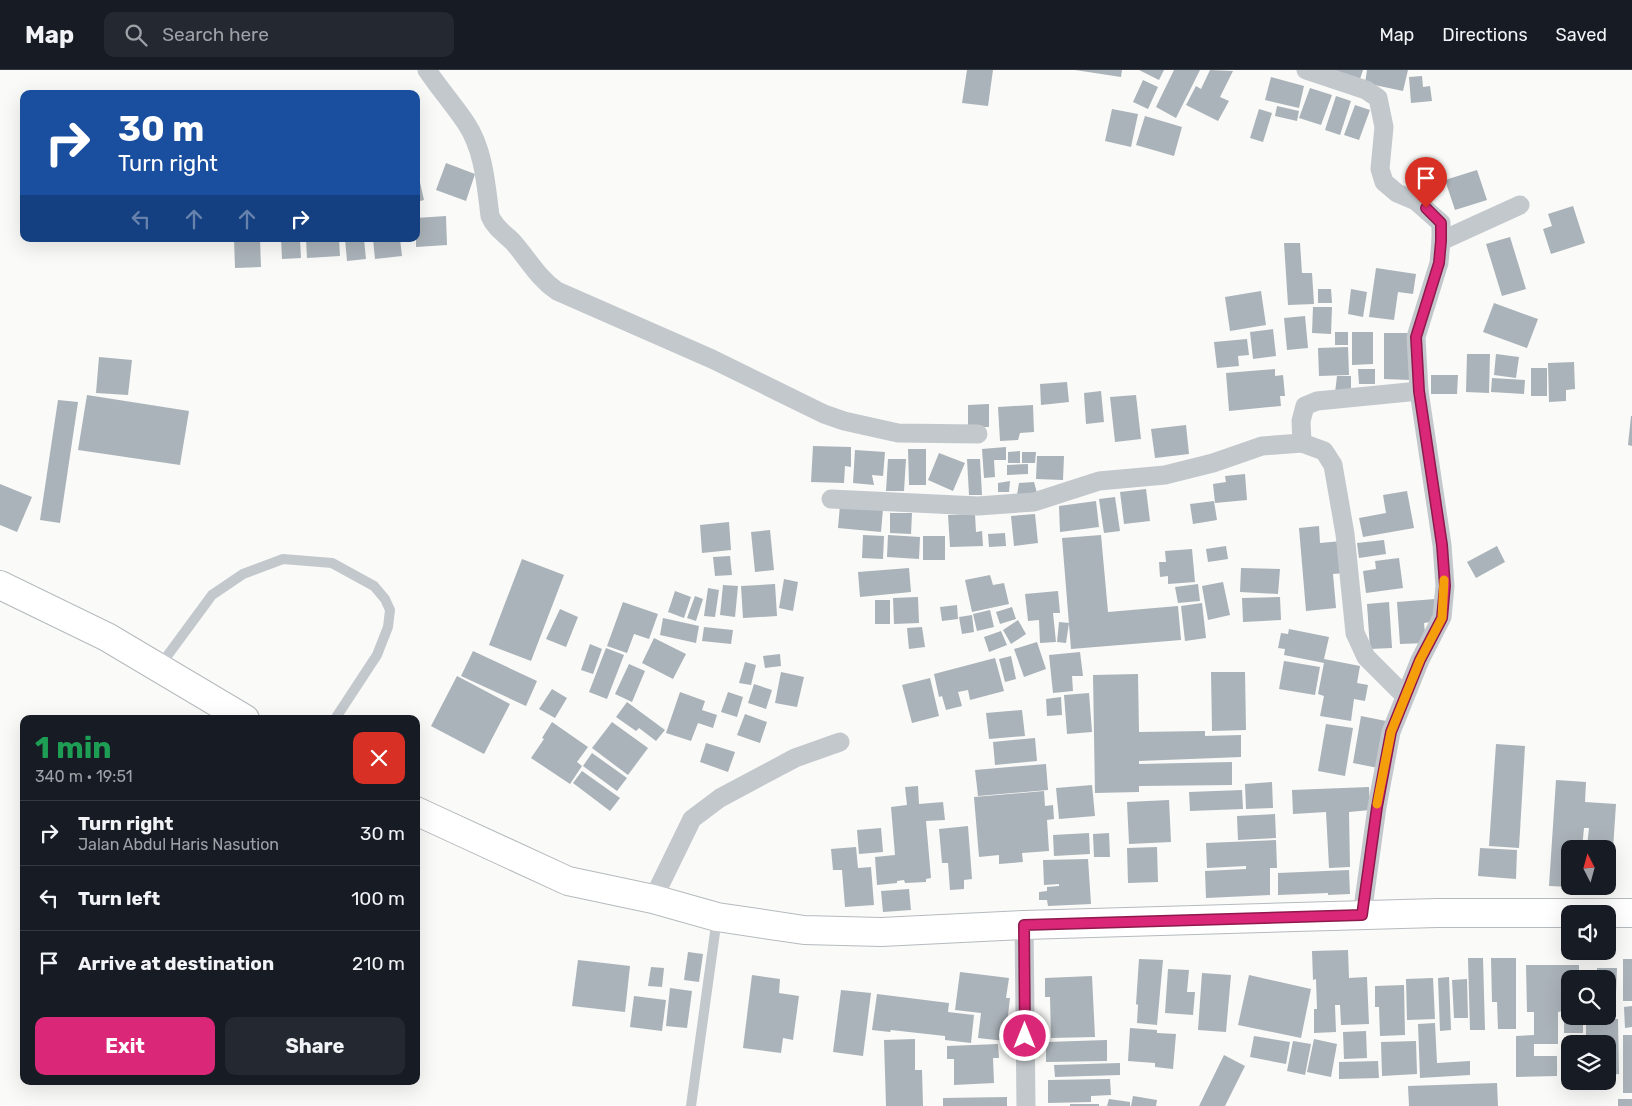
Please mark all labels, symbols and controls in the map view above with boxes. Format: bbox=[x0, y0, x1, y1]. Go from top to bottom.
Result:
search box bbox=[104, 12, 454, 57]
text: Map bbox=[25, 21, 74, 49]
icon: search bbox=[122, 21, 150, 49]
text: Search here bbox=[162, 23, 269, 46]
text: Map bbox=[1379, 24, 1414, 46]
text: Directions bbox=[1442, 24, 1528, 46]
text: Saved bbox=[1556, 24, 1607, 46]
text: 30 m bbox=[118, 108, 204, 150]
icon: right bbox=[35, 110, 100, 175]
text: Turn right bbox=[118, 150, 218, 177]
pin bbox=[1405, 157, 1447, 208]
icon: arrive bbox=[1412, 164, 1440, 192]
icon: left bbox=[127, 205, 155, 233]
icon: ahead bbox=[180, 205, 208, 233]
icon: ahead bbox=[233, 205, 261, 233]
icon: right bbox=[286, 205, 314, 233]
text: 1 min bbox=[35, 730, 112, 766]
button: close bbox=[353, 732, 405, 784]
text: 340 m · 19:51 bbox=[35, 767, 133, 786]
text: Turn right bbox=[78, 812, 173, 835]
icon: right bbox=[35, 819, 63, 847]
text: 30 m bbox=[360, 822, 405, 845]
text: Jalan Abdul Haris Nasution bbox=[78, 835, 279, 854]
north arrow bbox=[1561, 840, 1616, 895]
map controls bbox=[1561, 840, 1616, 1090]
icon: left bbox=[35, 884, 63, 912]
text: Turn left bbox=[78, 887, 160, 910]
text: 100 m bbox=[351, 887, 405, 910]
button: sound bbox=[1561, 905, 1616, 960]
icon: arrive bbox=[35, 949, 63, 977]
text: Arrive at destination bbox=[78, 952, 274, 975]
text: 210 m bbox=[352, 952, 405, 975]
button: search bbox=[1561, 970, 1616, 1025]
position arrow bbox=[998, 1009, 1050, 1061]
button: Exit bbox=[35, 1017, 215, 1075]
button: Share bbox=[225, 1017, 405, 1075]
button: layers bbox=[1561, 1035, 1616, 1090]

